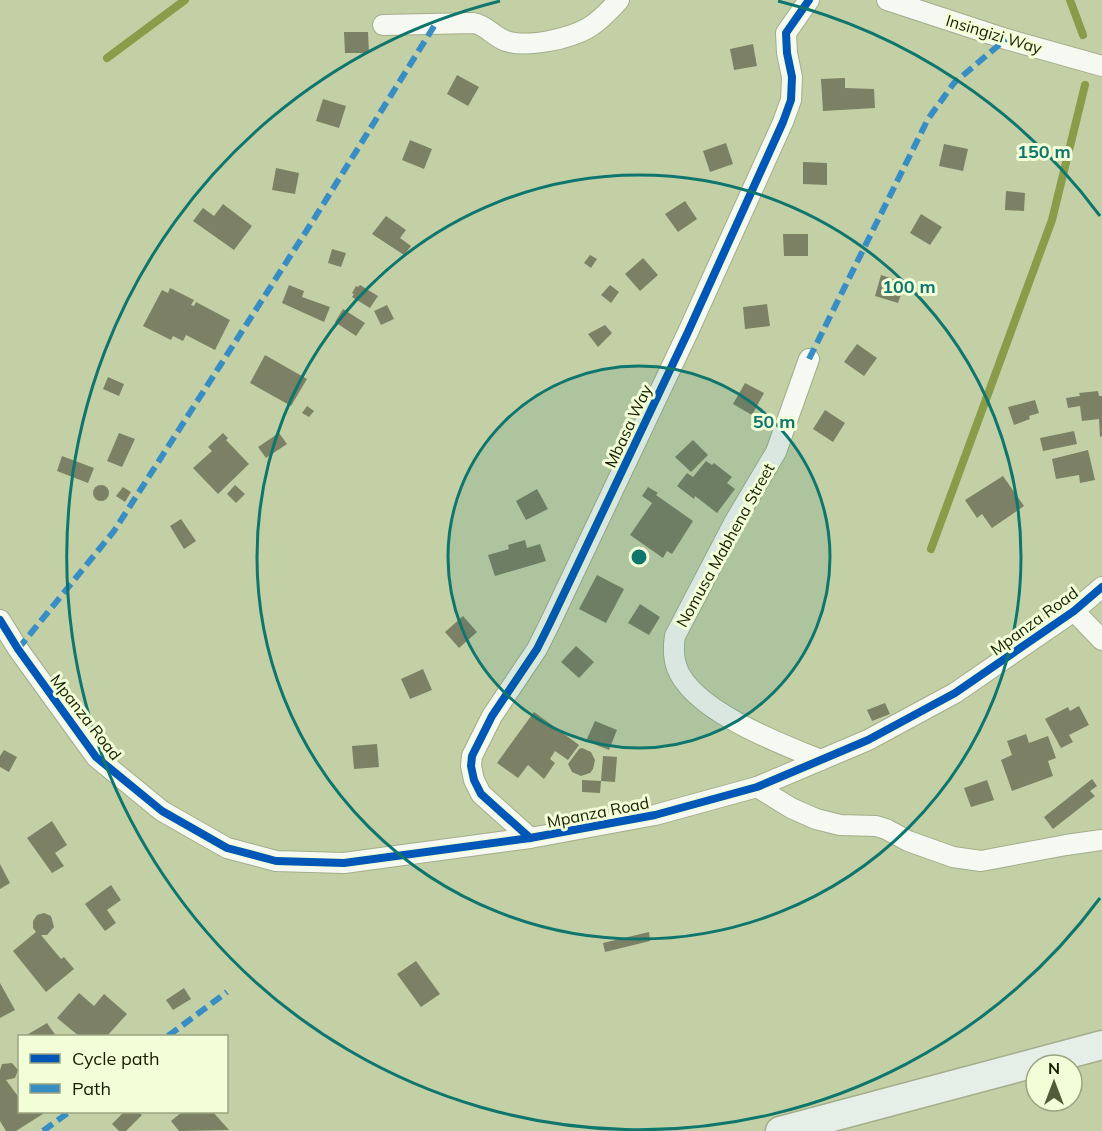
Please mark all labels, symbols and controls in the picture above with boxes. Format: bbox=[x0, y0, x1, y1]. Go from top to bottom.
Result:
street label: Insingizi Way bbox=[944, 10, 1045, 58]
text: 150 m bbox=[1017, 140, 1071, 163]
text: 100 m bbox=[882, 275, 936, 298]
street label: Mbasa Way bbox=[600, 381, 656, 471]
text: 50 m bbox=[753, 410, 795, 433]
street label: Nomusa Mabhena Street bbox=[672, 459, 779, 631]
centre of rings bbox=[629, 547, 649, 567]
street label: Mpanza Road bbox=[986, 582, 1082, 660]
street label: Mpanza Road bbox=[46, 670, 126, 764]
street label: Mpanza Road bbox=[545, 792, 651, 832]
legend bbox=[18, 1035, 228, 1113]
text: Cycle path bbox=[72, 1047, 159, 1070]
north arrow bbox=[1024, 1053, 1084, 1113]
text: N bbox=[1048, 1058, 1060, 1078]
text: Path bbox=[72, 1077, 111, 1100]

